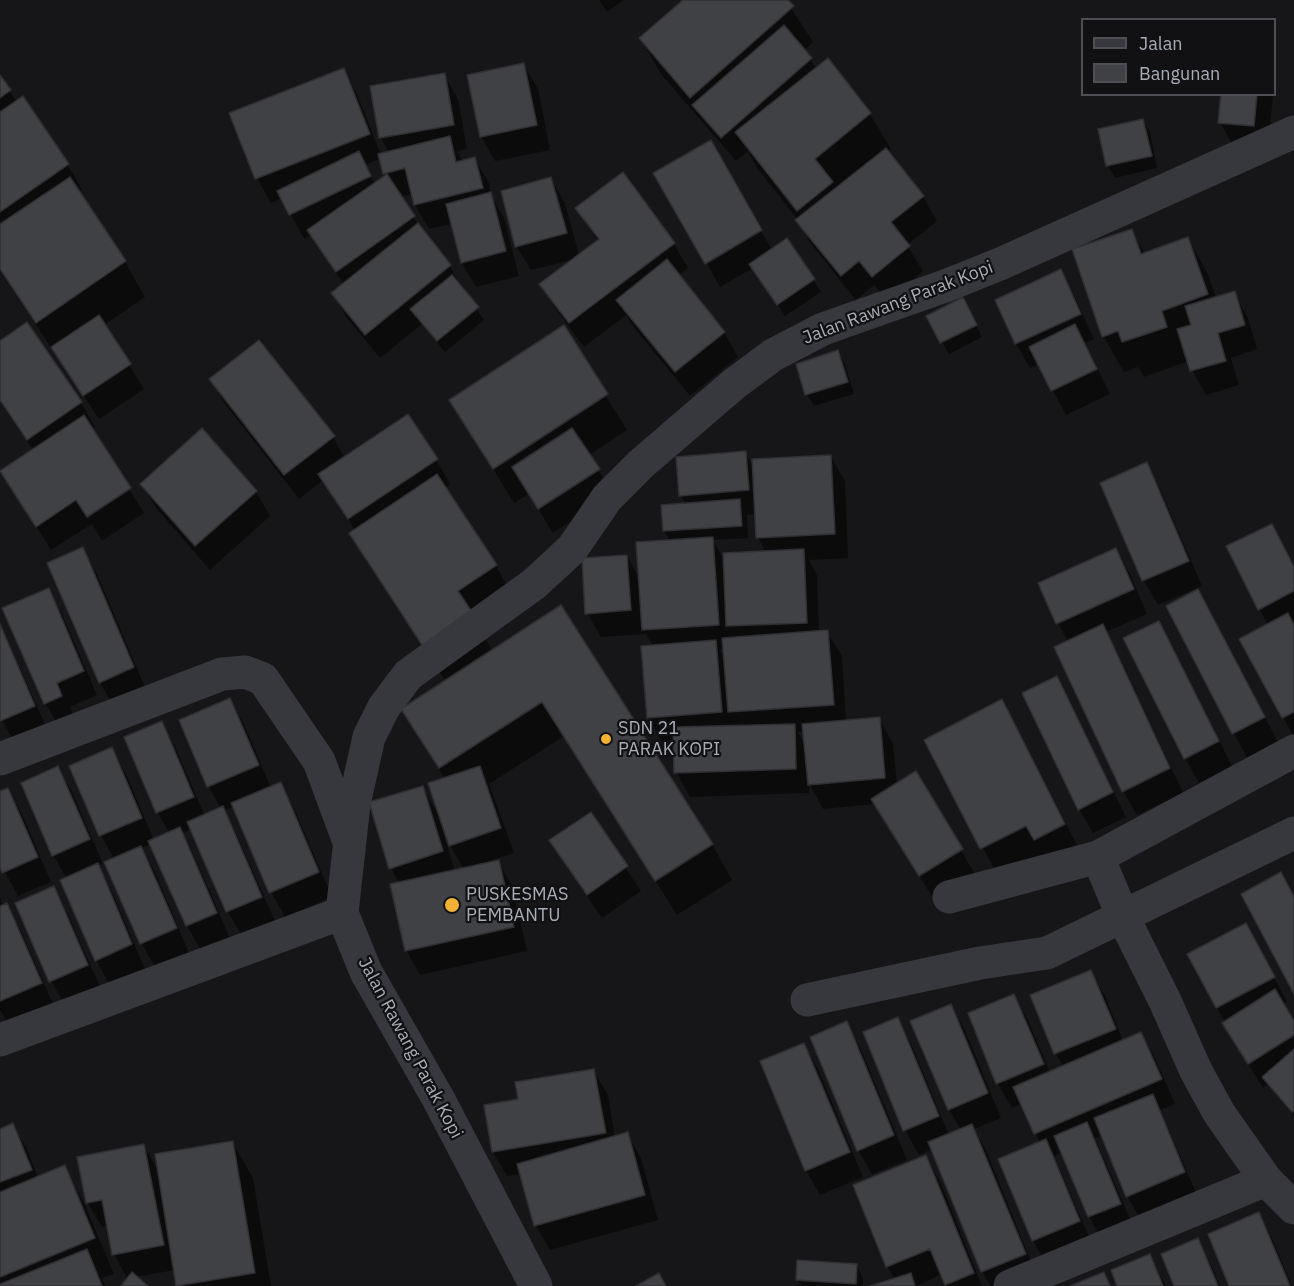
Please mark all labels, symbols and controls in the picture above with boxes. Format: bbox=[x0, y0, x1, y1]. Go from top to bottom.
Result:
legend bbox=[1081, 18, 1276, 96]
text: Jalan bbox=[1139, 32, 1183, 55]
text: Bangunan bbox=[1139, 62, 1220, 85]
street label: Jalan Rawang Parak Kopi bbox=[800, 257, 996, 349]
place label: SDN 21 PARAK KOPI bbox=[618, 718, 720, 760]
marker: SDN 21 PARAK KOPI bbox=[599, 732, 613, 746]
place label: PUSKESMAS PEMBANTU bbox=[466, 884, 569, 926]
marker: PUSKESMAS PEMBANTU bbox=[443, 896, 461, 914]
street label: Jalan Rawang Parak Kopi bbox=[353, 954, 467, 1142]

